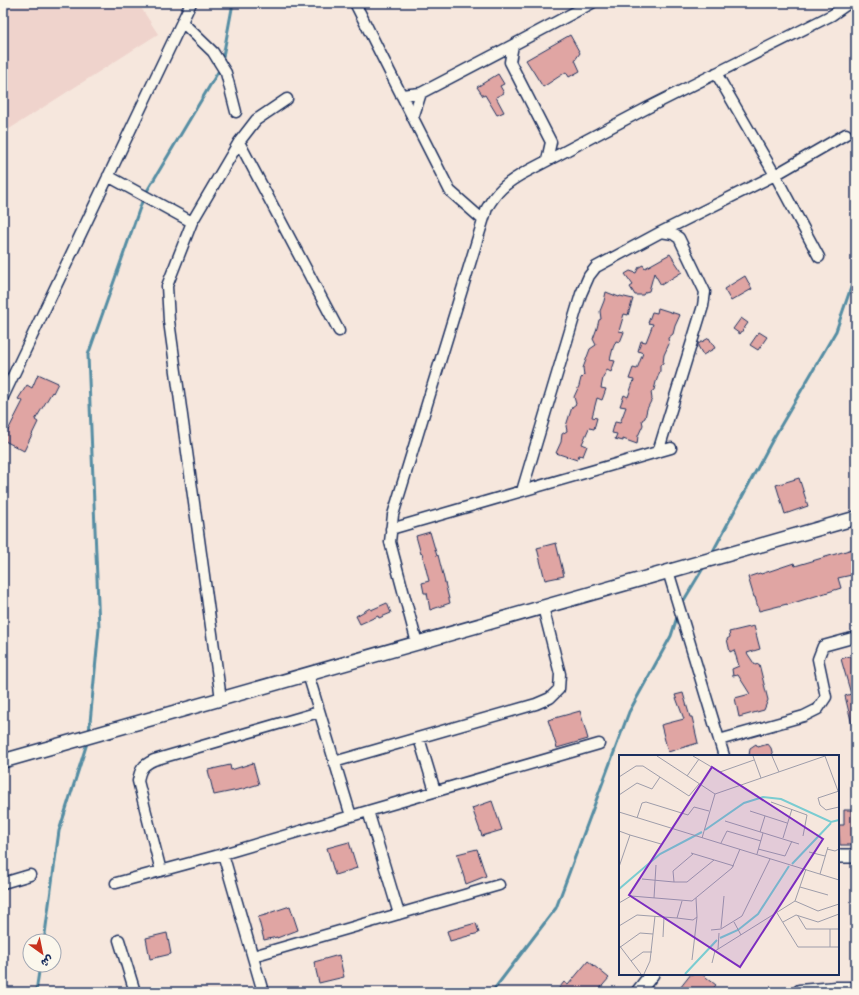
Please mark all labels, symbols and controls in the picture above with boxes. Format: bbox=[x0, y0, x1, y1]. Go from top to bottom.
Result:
inset map bbox=[619, 755, 839, 975]
north arrow bbox=[22, 933, 62, 973]
text: ش bbox=[39, 952, 57, 971]

